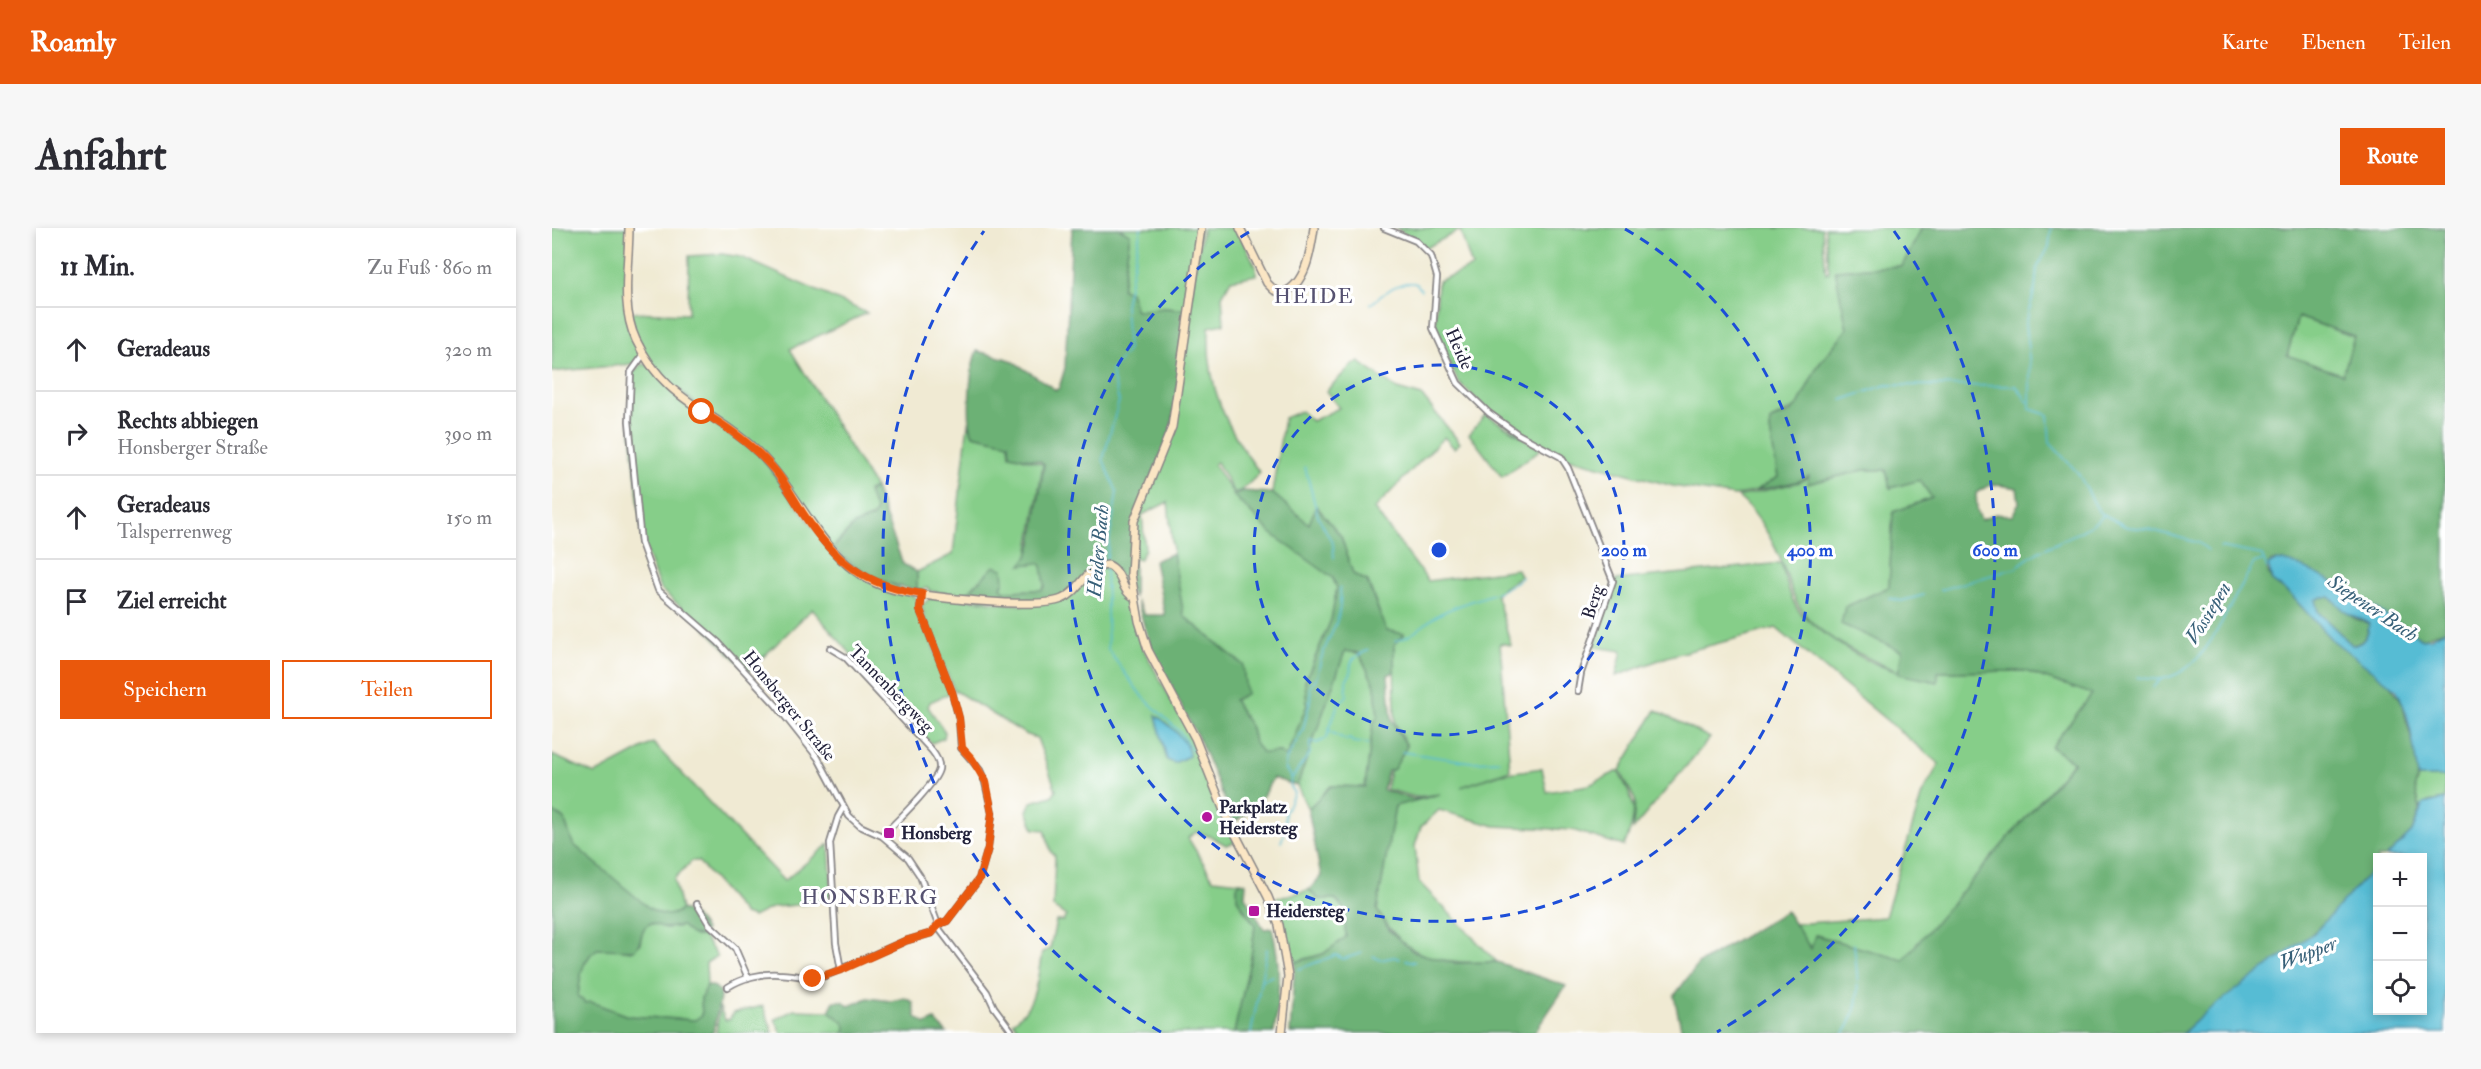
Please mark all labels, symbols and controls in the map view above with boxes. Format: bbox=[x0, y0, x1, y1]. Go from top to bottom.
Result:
text: Roamly bbox=[30, 25, 116, 60]
text: Karte bbox=[2221, 29, 2268, 56]
text: Ebenen bbox=[2301, 29, 2366, 56]
text: Teilen bbox=[2399, 29, 2451, 56]
button: Route bbox=[2340, 128, 2445, 185]
text: Anfahrt bbox=[36, 130, 167, 182]
text: 11 Min. bbox=[60, 251, 135, 283]
text: Zu Fuß · 860 m bbox=[367, 255, 492, 280]
district label: HEIDE bbox=[1274, 283, 1354, 310]
street label: Heide bbox=[1440, 325, 1478, 374]
icon: ahead bbox=[60, 333, 93, 366]
text: Geradeaus bbox=[117, 335, 210, 363]
text: 320 m bbox=[444, 337, 492, 362]
route start bbox=[688, 398, 714, 424]
text: Rechts abbiegen bbox=[117, 407, 258, 435]
icon: right bbox=[60, 417, 93, 450]
text: 390 m bbox=[444, 421, 492, 446]
text: Honsberger Straße bbox=[117, 435, 268, 460]
text: Geradeaus bbox=[117, 491, 210, 519]
icon: ahead bbox=[60, 501, 93, 534]
water label: Heider Bach bbox=[1081, 503, 1115, 600]
text: 150 m bbox=[446, 505, 492, 530]
text: Talsperrenweg bbox=[117, 519, 232, 544]
text: 200 m bbox=[1601, 539, 1648, 562]
text: 400 m bbox=[1786, 539, 1834, 562]
text: 600 m bbox=[1972, 539, 2019, 562]
centre of rings bbox=[1429, 540, 1449, 560]
water label: Siepener Bach bbox=[2322, 568, 2423, 647]
water label: Vossiepen bbox=[2179, 578, 2237, 648]
street label: Berg bbox=[1577, 581, 1609, 622]
icon: arrive bbox=[60, 585, 93, 618]
text: Ziel erreicht bbox=[117, 587, 227, 615]
street label: Tannenbergweg bbox=[843, 640, 939, 739]
street label: Honsberger Straße bbox=[737, 646, 841, 766]
button: Speichern bbox=[60, 660, 270, 719]
button: Teilen bbox=[282, 660, 492, 719]
place label: Parkplatz Heidersteg bbox=[1219, 796, 1298, 840]
marker: Parkplatz Heidersteg bbox=[1200, 810, 1214, 824]
place label: Honsberg bbox=[901, 822, 973, 845]
marker: Honsberg bbox=[882, 826, 896, 840]
map controls bbox=[2373, 853, 2427, 1015]
button: + bbox=[2373, 853, 2427, 907]
district label: HONSBERG bbox=[801, 884, 939, 911]
place label: Heidersteg bbox=[1266, 900, 1345, 923]
marker: Heidersteg bbox=[1247, 904, 1261, 918]
button: − bbox=[2373, 907, 2427, 961]
water label: Wupper bbox=[2276, 930, 2342, 975]
button: locate bbox=[2373, 961, 2427, 1015]
route end bbox=[799, 965, 825, 991]

